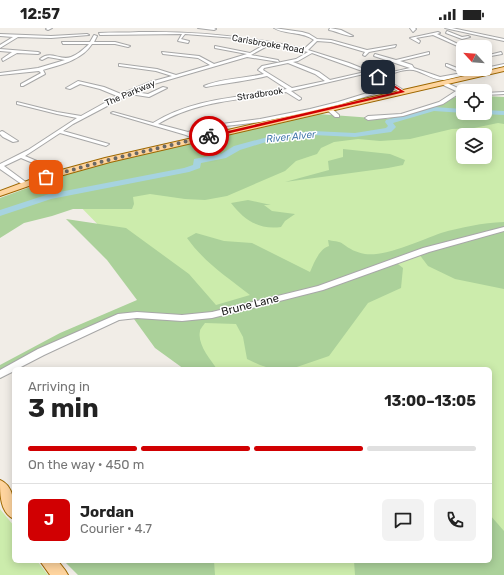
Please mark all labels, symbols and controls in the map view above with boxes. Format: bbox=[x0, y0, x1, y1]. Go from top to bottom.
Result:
text: 12:57 bbox=[20, 5, 60, 23]
street label: Carisbrooke Road bbox=[231, 33, 305, 55]
north arrow bbox=[456, 40, 492, 76]
map controls bbox=[456, 40, 492, 164]
pin bbox=[361, 60, 395, 94]
icon: home bbox=[367, 66, 389, 88]
street label: The Parkway bbox=[103, 78, 157, 108]
button: locate bbox=[456, 84, 492, 120]
street label: Stradbrook bbox=[236, 85, 284, 103]
courier bbox=[189, 116, 229, 156]
icon: bike bbox=[198, 125, 220, 147]
water label: River Alver bbox=[266, 128, 317, 146]
button: layers bbox=[456, 128, 492, 164]
pin bbox=[29, 160, 63, 194]
icon: bag bbox=[35, 166, 57, 188]
street label: Brune Lane bbox=[220, 292, 280, 318]
text: Arriving in bbox=[28, 379, 90, 394]
text: 13:00–13:05 bbox=[384, 392, 476, 410]
text: 3 min bbox=[28, 393, 99, 424]
text: On the way · 450 m bbox=[28, 457, 144, 472]
button: chat bbox=[382, 499, 424, 541]
button: phone bbox=[434, 499, 476, 541]
text: Jordan bbox=[80, 503, 134, 521]
text: J bbox=[44, 511, 54, 529]
text: Courier · 4.7 bbox=[80, 521, 152, 536]

